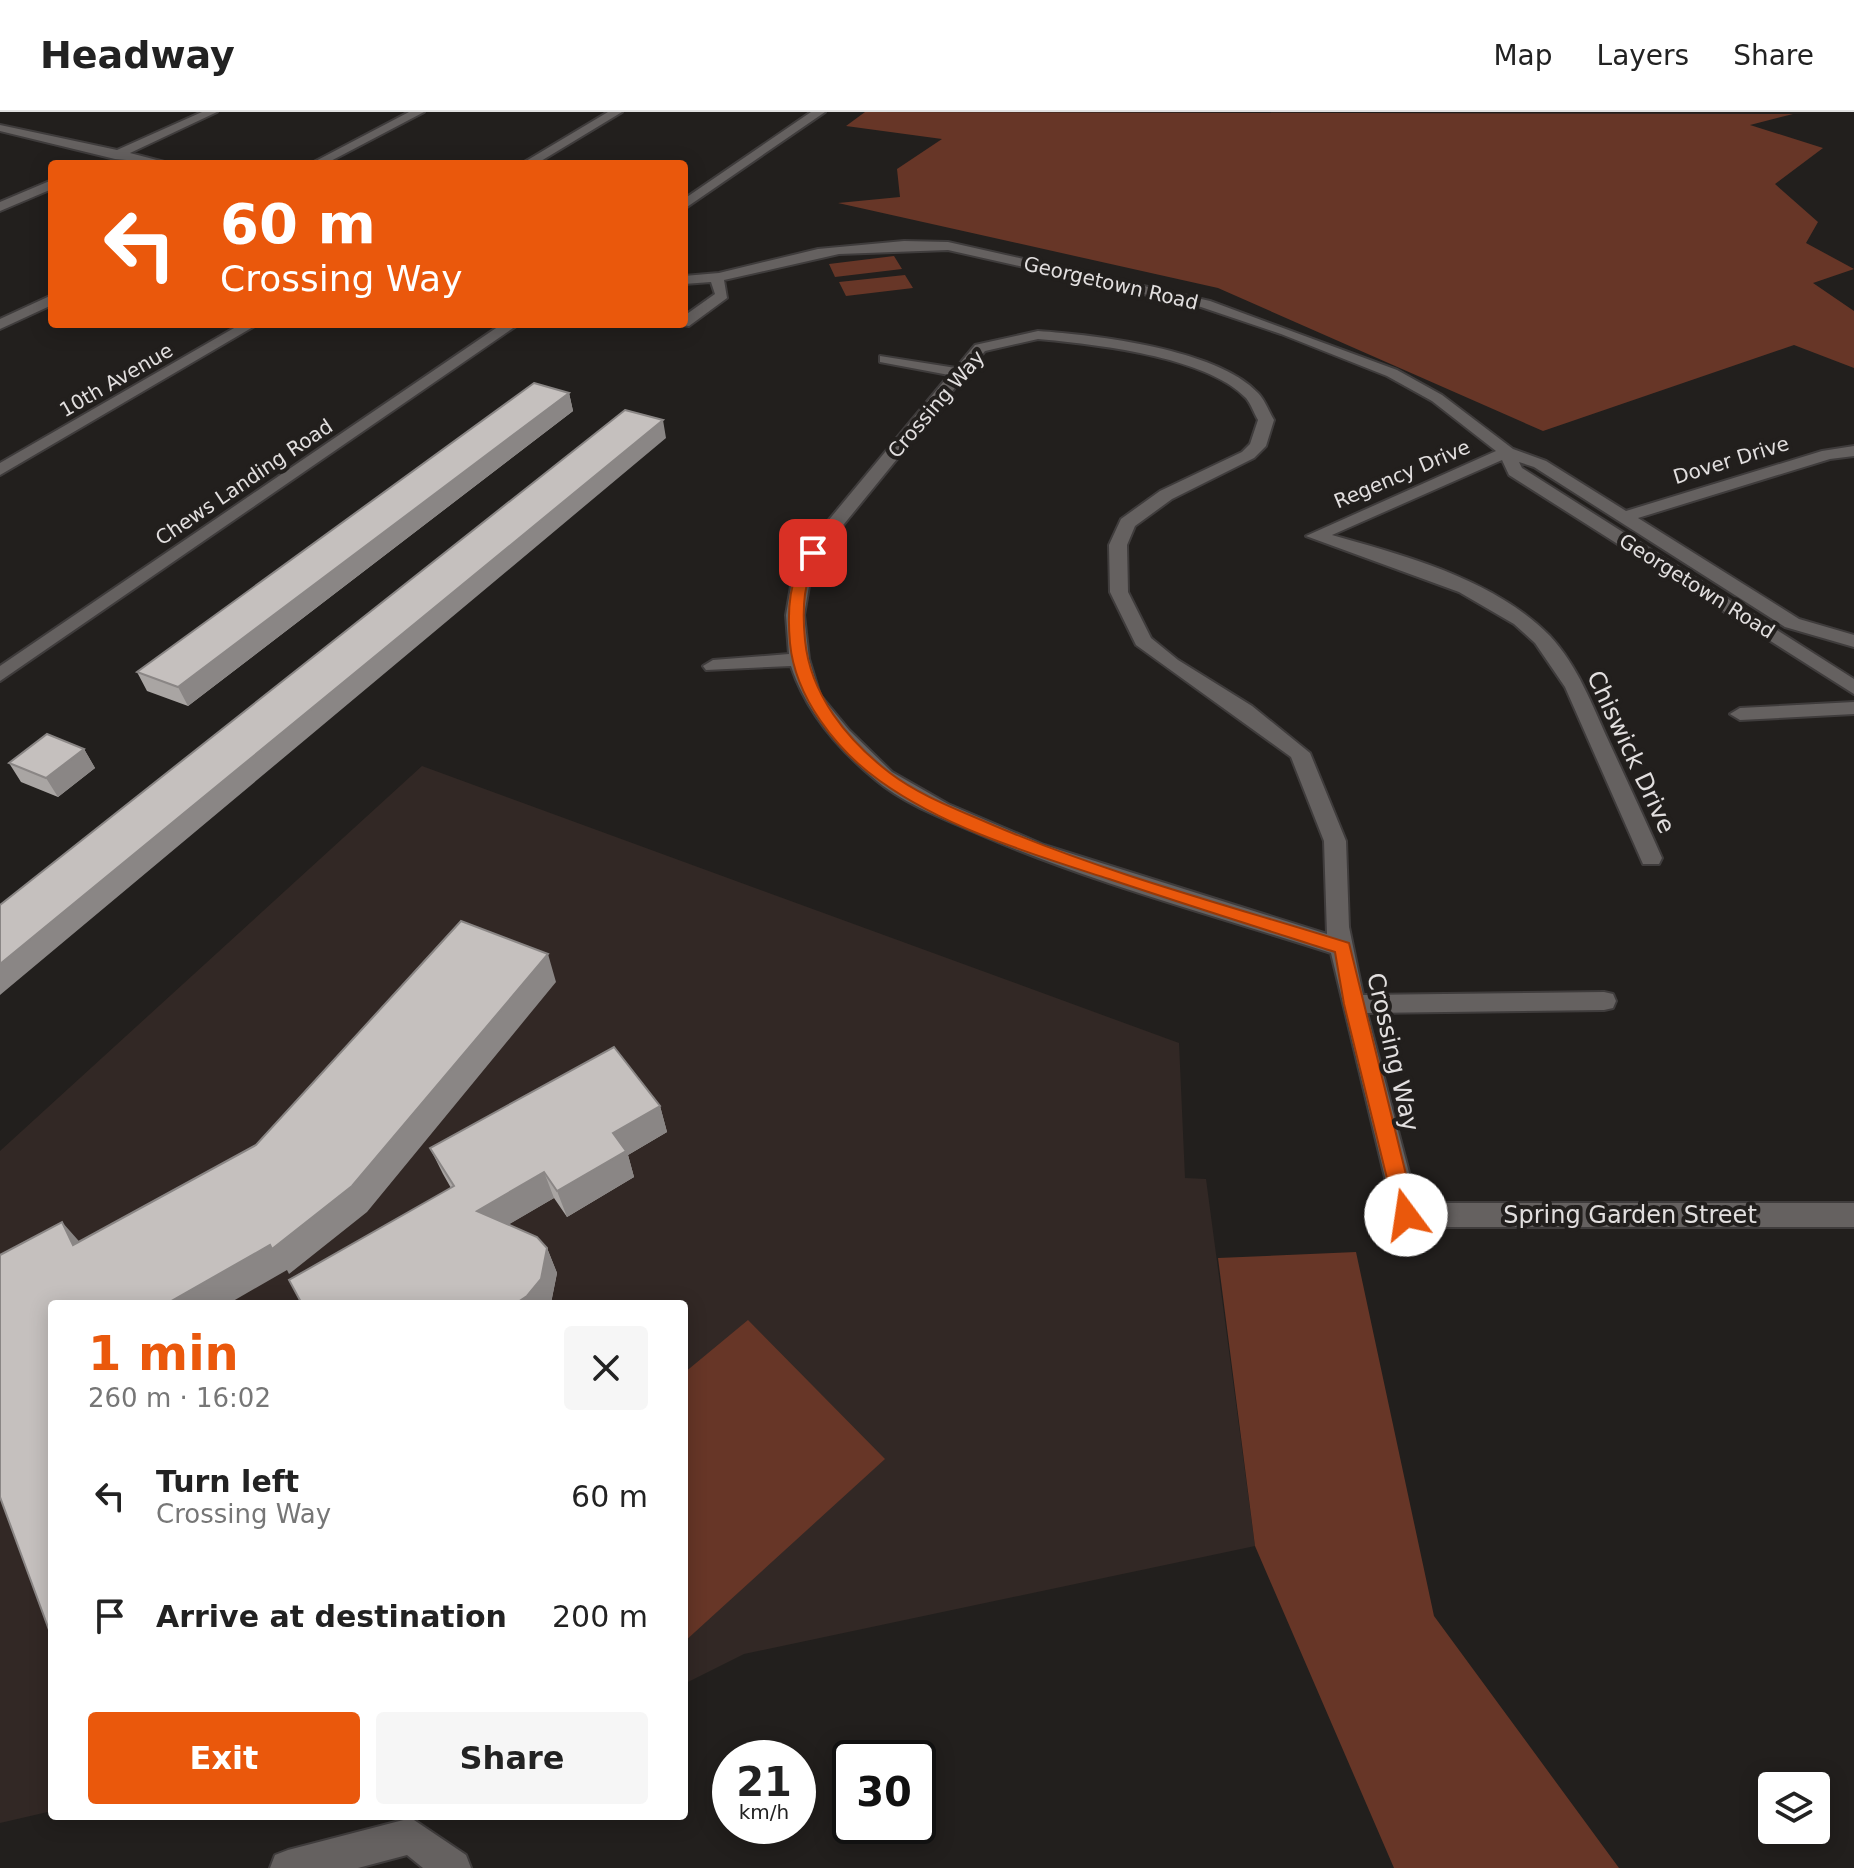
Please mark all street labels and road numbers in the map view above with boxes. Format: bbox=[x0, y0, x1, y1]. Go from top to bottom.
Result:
street label: Georgetown Road bbox=[1021, 251, 1201, 315]
street label: 10th Avenue bbox=[55, 338, 177, 422]
street label: Crossing Way bbox=[883, 345, 989, 463]
street label: Chews Landing Road bbox=[151, 414, 337, 550]
street label: Dover Drive bbox=[1670, 431, 1792, 489]
street label: Regency Drive bbox=[1330, 435, 1474, 513]
street label: Georgetown Road bbox=[1615, 529, 1779, 643]
street label: Chiswick Drive bbox=[1581, 666, 1681, 838]
street label: Crossing Way bbox=[1361, 970, 1425, 1134]
street label: Spring Garden Street bbox=[1503, 1201, 1757, 1229]

